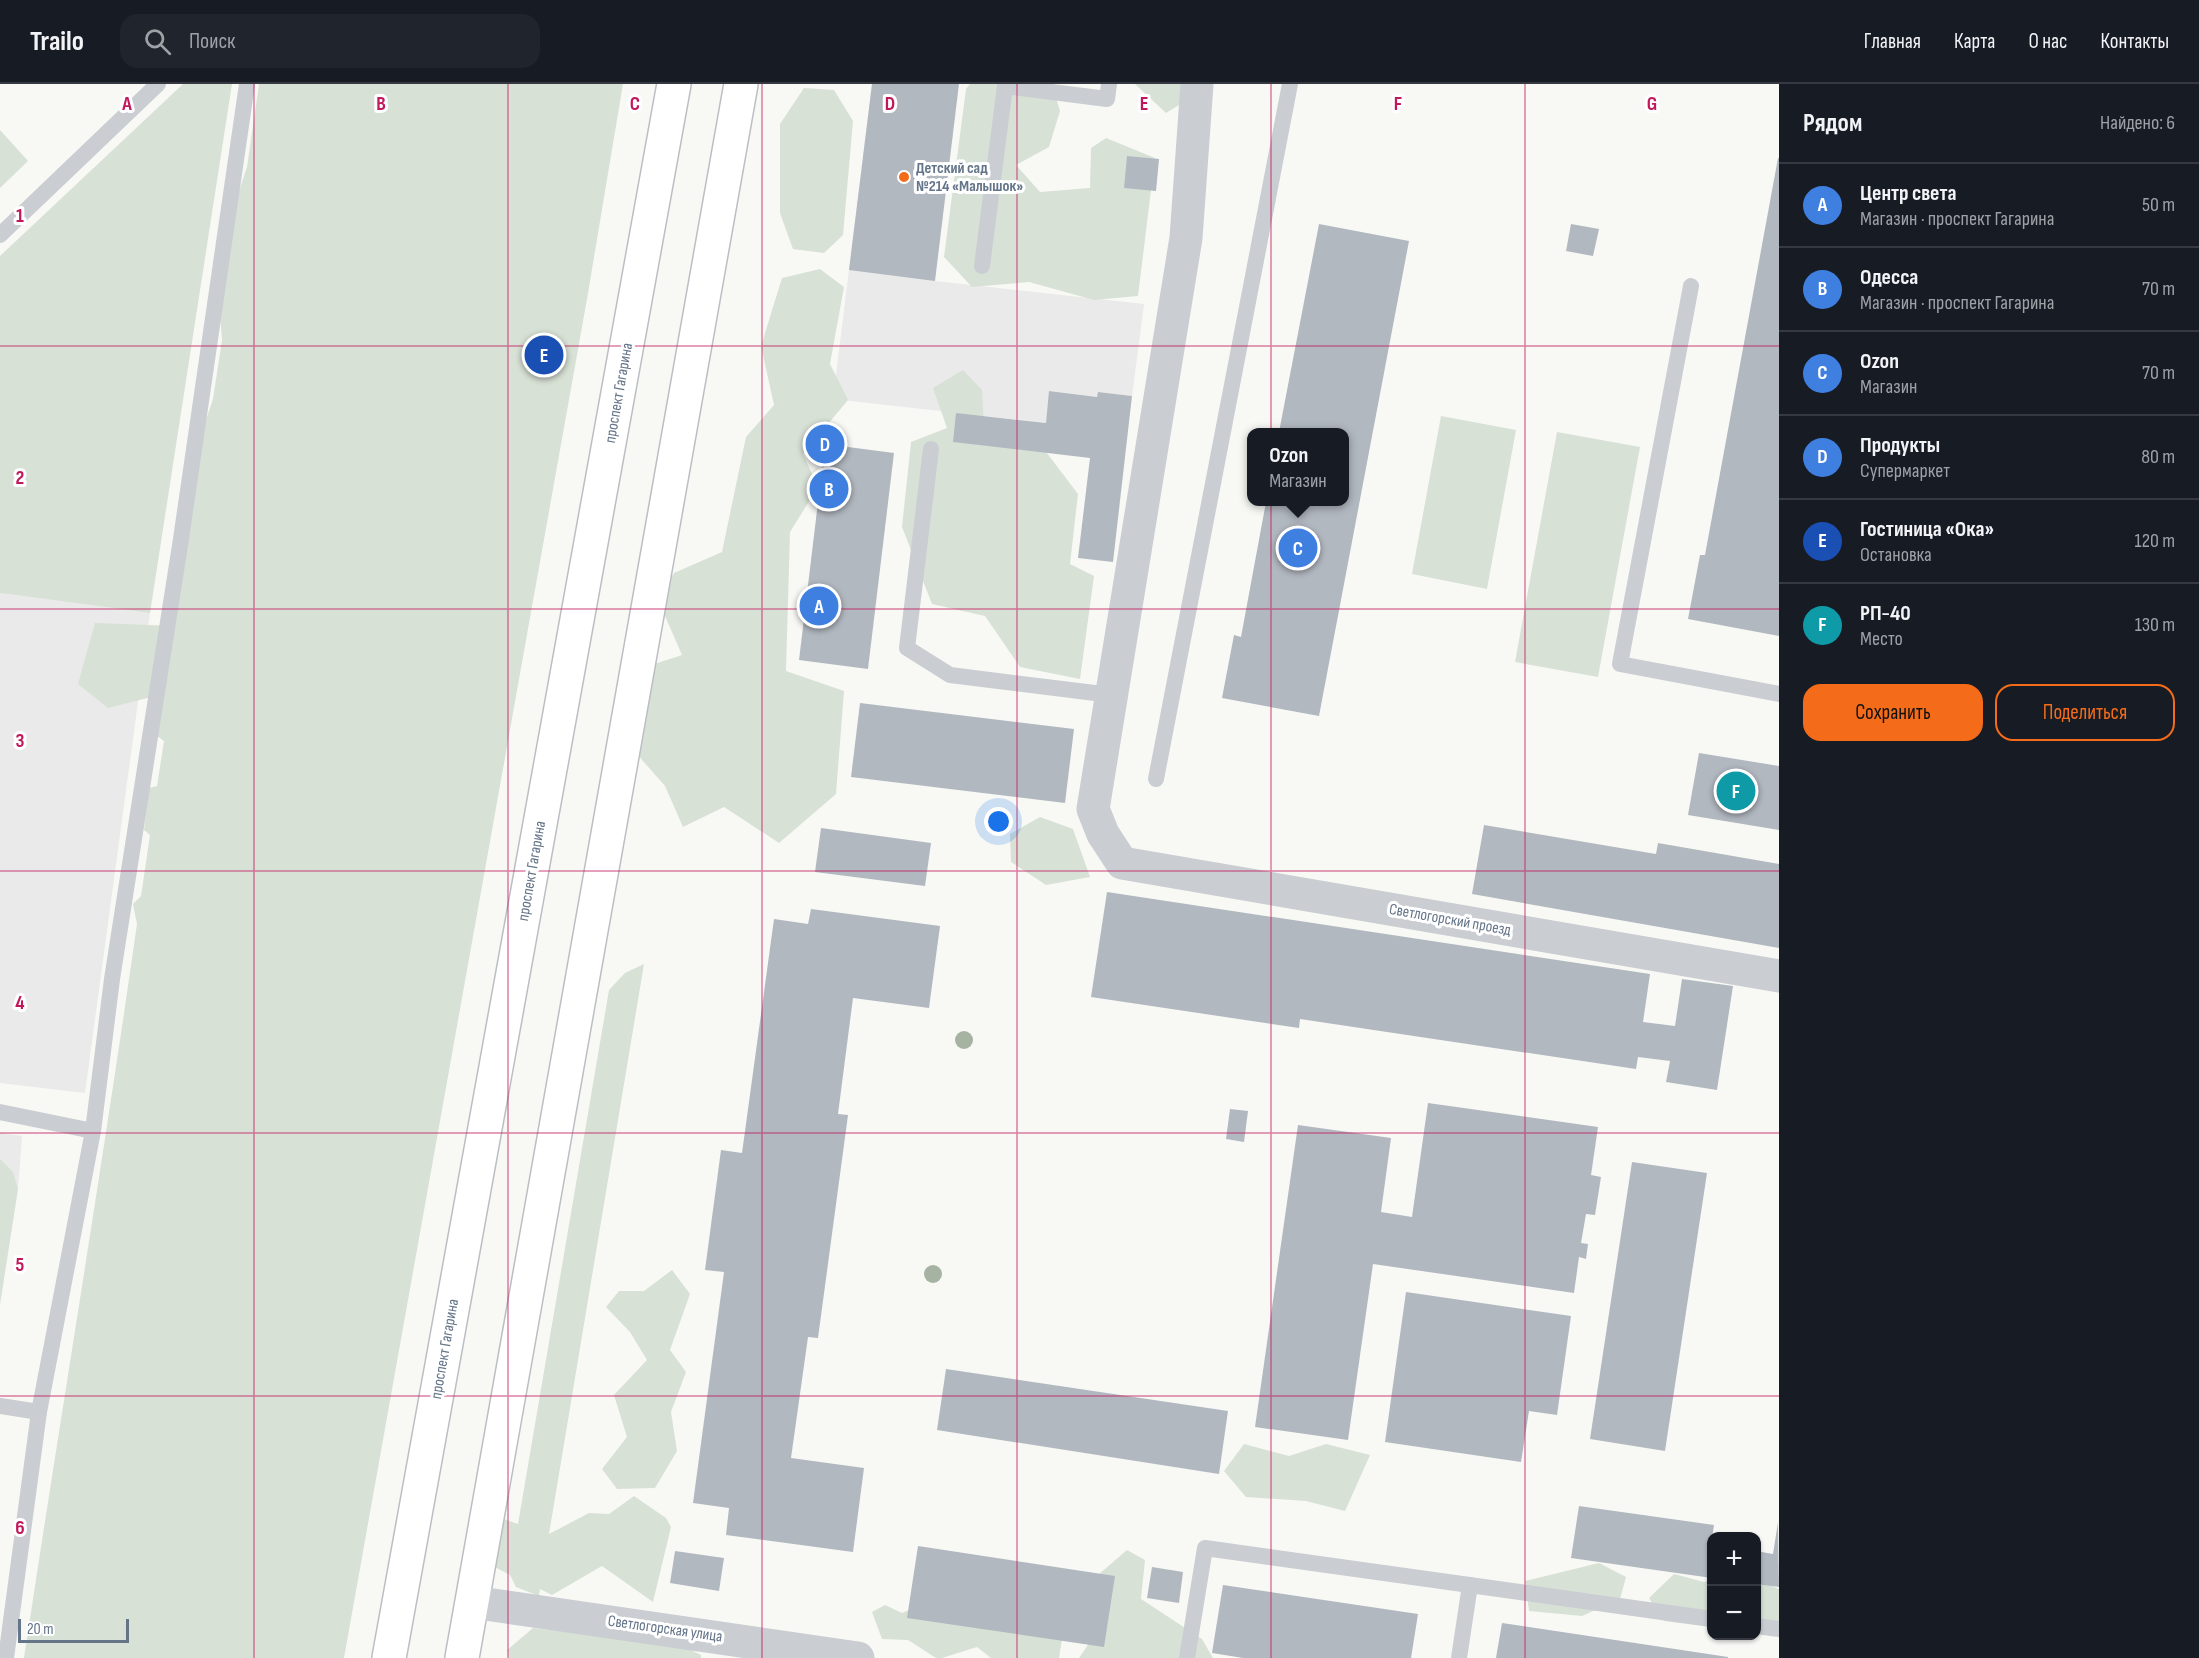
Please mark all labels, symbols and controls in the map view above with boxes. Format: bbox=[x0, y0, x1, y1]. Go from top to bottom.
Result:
search box bbox=[120, 14, 540, 68]
text: Trailo bbox=[30, 25, 84, 58]
icon: search bbox=[141, 25, 174, 58]
text: Поиск bbox=[189, 28, 235, 55]
text: Главная bbox=[1864, 29, 1921, 54]
text: Карта bbox=[1954, 29, 1995, 54]
text: О нас bbox=[2028, 29, 2067, 54]
text: Контакты bbox=[2100, 29, 2169, 54]
text: A bbox=[121, 92, 132, 116]
text: B bbox=[376, 92, 386, 116]
text: C bbox=[630, 92, 640, 116]
text: D bbox=[885, 92, 895, 116]
text: E bbox=[1140, 92, 1148, 116]
text: F bbox=[1394, 92, 1402, 116]
text: G bbox=[1647, 92, 1657, 116]
text: Рядом bbox=[1803, 108, 1862, 139]
text: Найдено: 6 bbox=[2100, 111, 2175, 135]
place label: Детский сад №214 «Малышок» bbox=[916, 159, 1023, 196]
marker: Детский сад №214 «Малышок» bbox=[897, 170, 911, 184]
text: Центр света bbox=[1860, 180, 1956, 207]
text: A bbox=[1818, 193, 1827, 217]
text: 50 m bbox=[2142, 193, 2175, 217]
text: 1 bbox=[16, 204, 24, 228]
text: Магазин · проспект Гагарина bbox=[1860, 207, 2054, 231]
text: Одесса bbox=[1860, 264, 1918, 291]
text: B bbox=[1818, 277, 1827, 301]
text: 70 m bbox=[2142, 277, 2175, 301]
text: Магазин · проспект Гагарина bbox=[1860, 291, 2054, 315]
pin: E bbox=[524, 332, 564, 378]
street label: проспект Гагарина bbox=[601, 341, 637, 445]
text: Ozon bbox=[1860, 348, 1899, 375]
text: C bbox=[1817, 361, 1828, 385]
text: 70 m bbox=[2142, 361, 2175, 385]
text: Магазин bbox=[1860, 375, 1917, 399]
pin: D bbox=[806, 422, 844, 466]
popup bbox=[1247, 428, 1349, 506]
text: Продукты bbox=[1860, 432, 1940, 459]
text: Ozon bbox=[1269, 442, 1308, 469]
text: D bbox=[1817, 445, 1828, 469]
text: 80 m bbox=[2141, 445, 2175, 469]
text: Супермаркет bbox=[1860, 459, 1950, 483]
text: 2 bbox=[16, 466, 24, 490]
pin: B bbox=[810, 466, 848, 512]
text: Магазин bbox=[1269, 469, 1327, 493]
text: Гостиница «Ока» bbox=[1860, 516, 1994, 543]
pin: C bbox=[1278, 526, 1318, 570]
text: E bbox=[1818, 529, 1827, 553]
text: 120 m bbox=[2135, 529, 2175, 553]
text: Остановка bbox=[1860, 543, 1932, 567]
pin: A bbox=[800, 584, 838, 628]
text: РП-40 bbox=[1860, 600, 1911, 627]
text: F bbox=[1818, 613, 1827, 637]
text: 130 m bbox=[2135, 613, 2175, 637]
text: Место bbox=[1860, 627, 1903, 651]
button: Сохранить bbox=[1803, 684, 1983, 741]
button: Поделиться bbox=[1995, 684, 2175, 741]
text: 3 bbox=[16, 729, 25, 753]
pin: F bbox=[1716, 768, 1756, 814]
your location bbox=[984, 807, 1013, 836]
street label: проспект Гагарина bbox=[514, 819, 550, 923]
street label: Светлогорский проезд bbox=[1388, 900, 1513, 940]
text: 4 bbox=[15, 991, 25, 1015]
text: 5 bbox=[16, 1253, 25, 1277]
street label: проспект Гагарина bbox=[427, 1297, 463, 1401]
text: 6 bbox=[15, 1516, 25, 1540]
map controls bbox=[1707, 1532, 1761, 1640]
button: + bbox=[1707, 1532, 1761, 1586]
button: − bbox=[1707, 1586, 1761, 1640]
street label: Светлогорская улица bbox=[607, 1612, 723, 1646]
scale bar bbox=[18, 1616, 129, 1644]
text: 20 m bbox=[27, 1620, 54, 1639]

